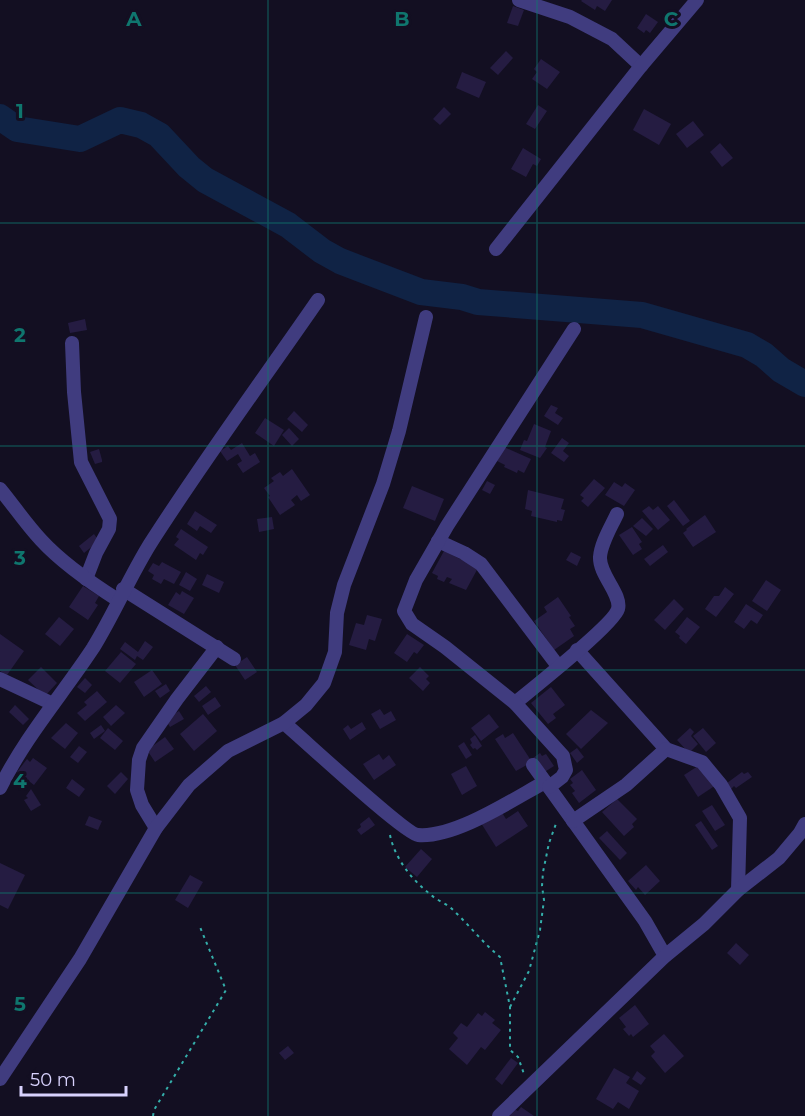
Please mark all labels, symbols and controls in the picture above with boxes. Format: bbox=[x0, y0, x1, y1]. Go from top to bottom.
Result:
text: A bbox=[125, 7, 142, 31]
text: B bbox=[394, 7, 410, 31]
text: C bbox=[664, 7, 679, 31]
text: 1 bbox=[16, 99, 24, 123]
text: 2 bbox=[14, 323, 26, 347]
text: 3 bbox=[13, 546, 26, 570]
text: 4 bbox=[13, 769, 27, 793]
text: 5 bbox=[14, 992, 26, 1016]
scale bar bbox=[21, 1059, 126, 1097]
text: 50 m bbox=[30, 1069, 76, 1091]

